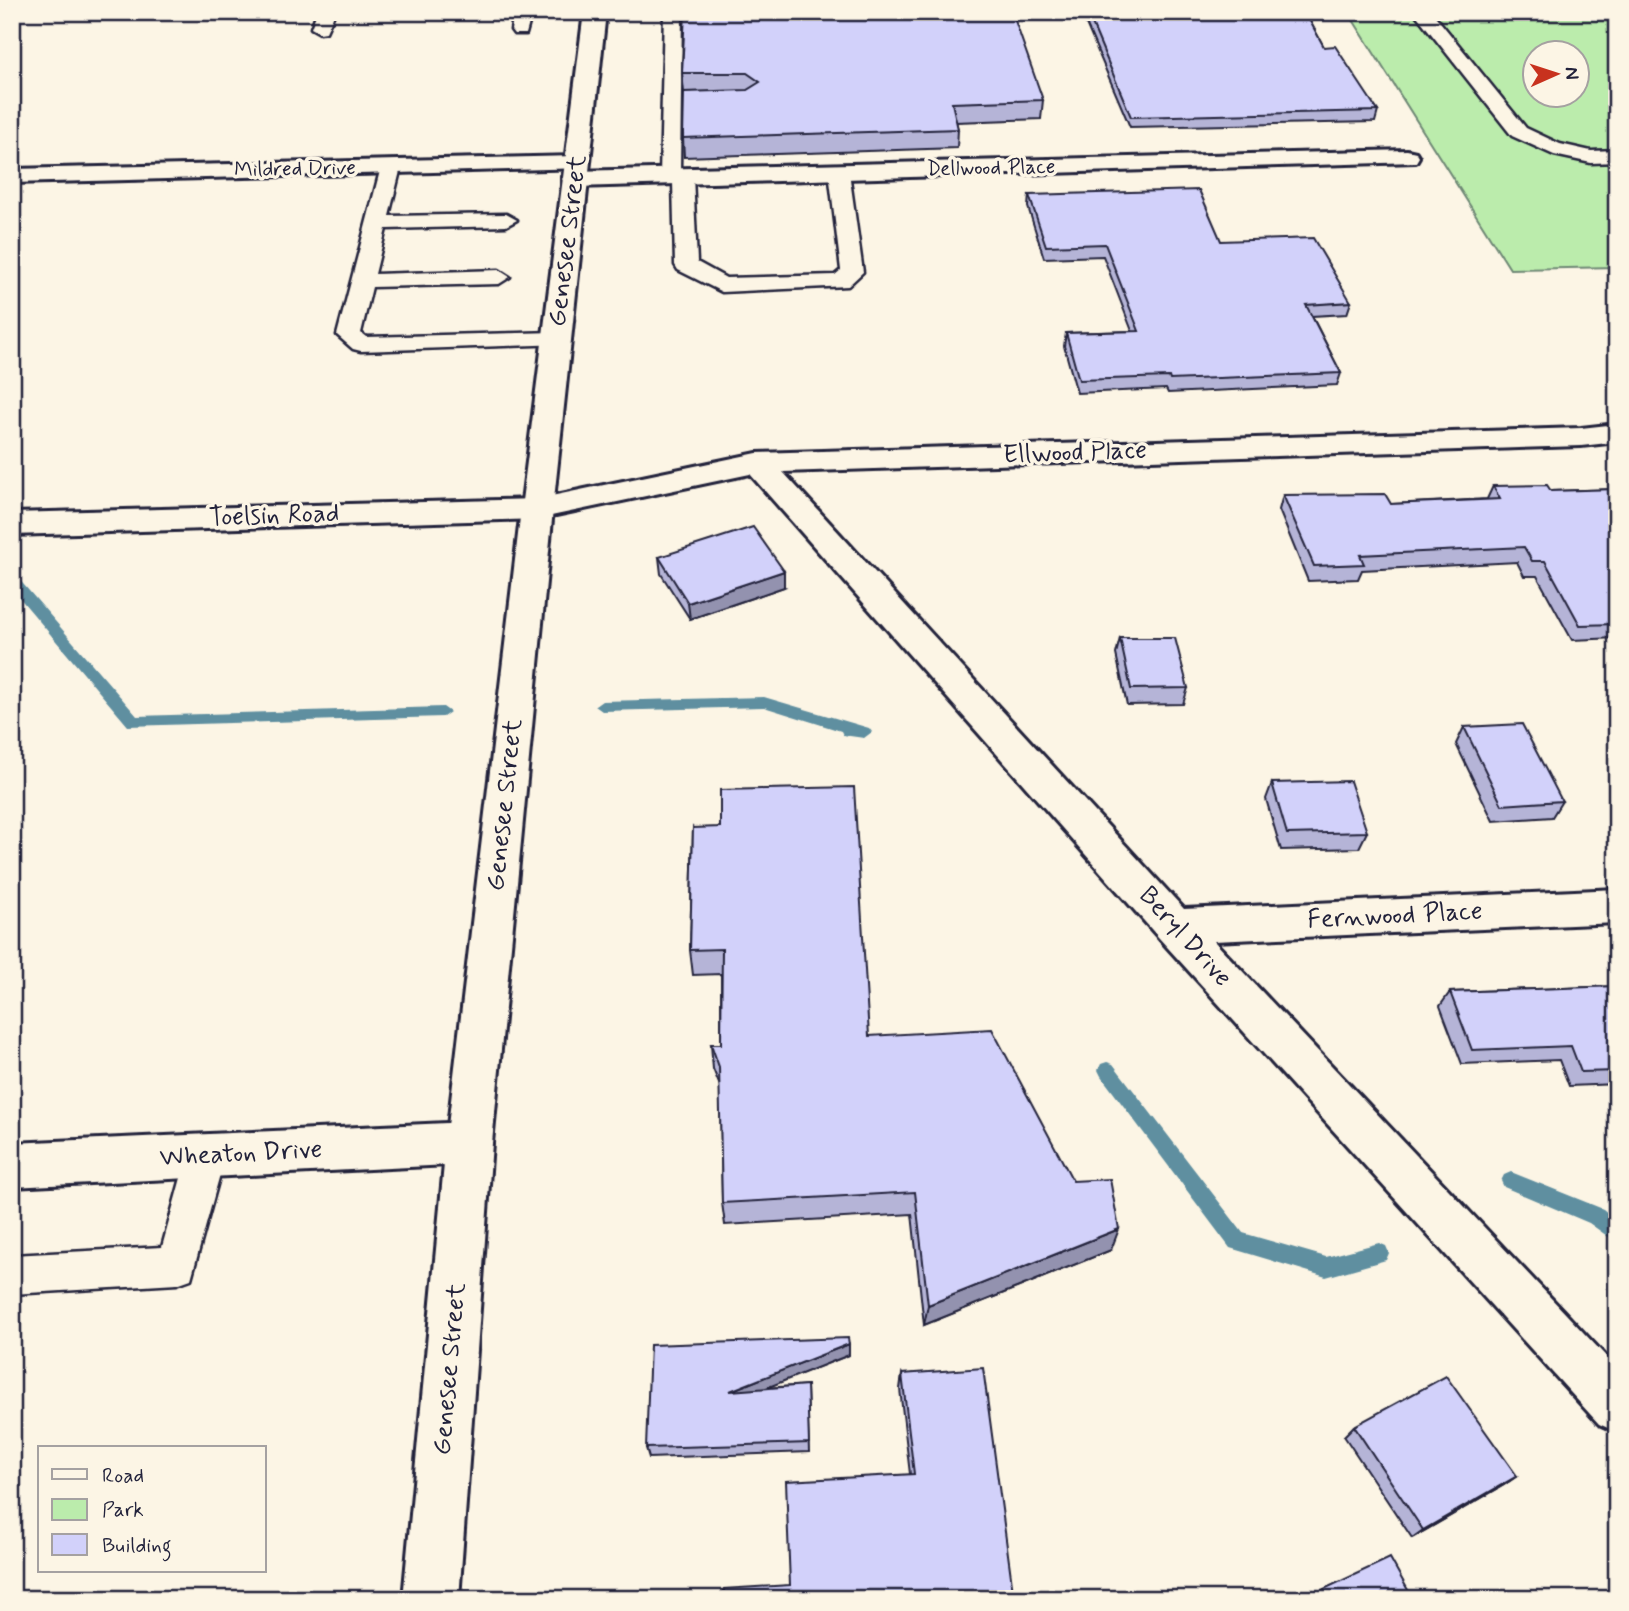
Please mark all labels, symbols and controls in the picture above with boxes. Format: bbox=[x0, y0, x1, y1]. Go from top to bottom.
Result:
north arrow bbox=[1520, 38, 1590, 108]
text: N bbox=[1559, 66, 1584, 80]
street label: Genesee Street bbox=[541, 153, 595, 329]
street label: Dellwood Place bbox=[926, 153, 1056, 183]
street label: Mildred Drive bbox=[234, 154, 356, 184]
street label: Ellwood Place bbox=[1002, 433, 1148, 473]
street label: Toelsin Road bbox=[208, 497, 340, 535]
street label: Genesee Street bbox=[479, 717, 531, 893]
street label: Beryl Drive bbox=[1131, 879, 1239, 995]
street label: Fernwood Place bbox=[1307, 894, 1483, 938]
street label: Wheaton Drive bbox=[159, 1133, 323, 1175]
street label: Genesee Street bbox=[426, 1281, 474, 1457]
legend bbox=[38, 1446, 266, 1572]
text: Road bbox=[102, 1462, 144, 1490]
text: Park bbox=[102, 1496, 144, 1524]
text: Building bbox=[102, 1532, 172, 1562]

